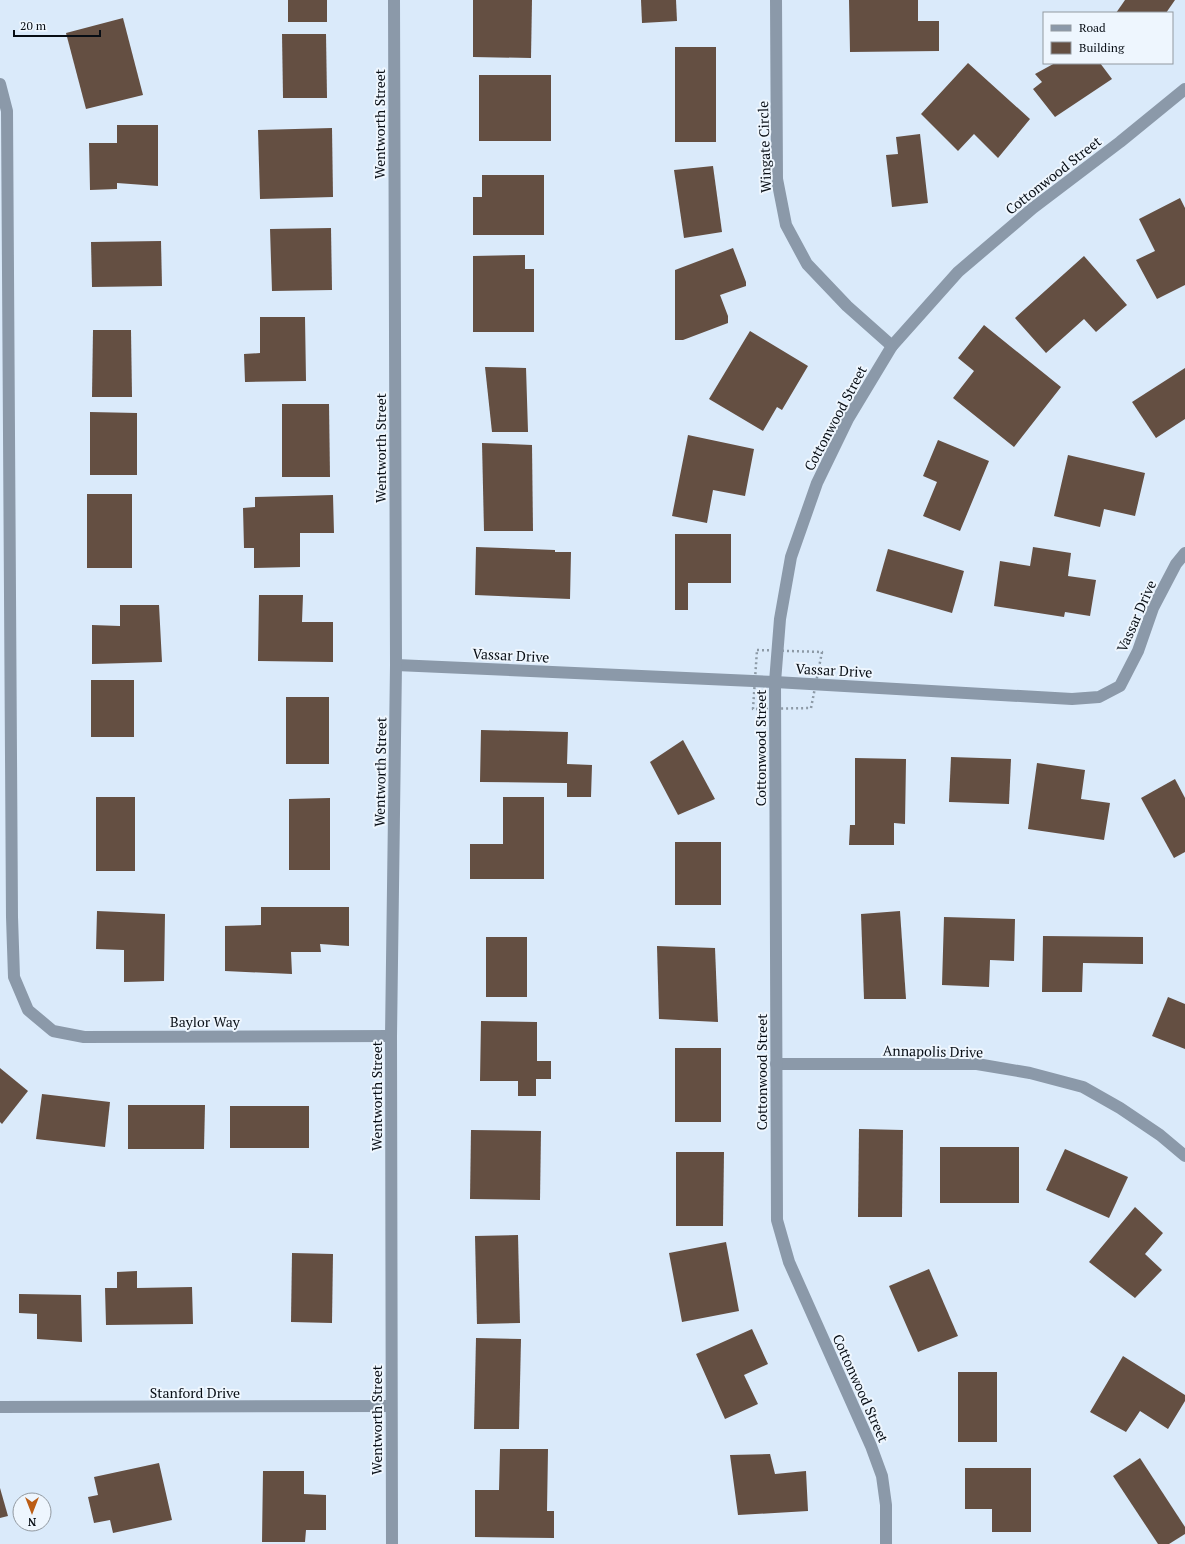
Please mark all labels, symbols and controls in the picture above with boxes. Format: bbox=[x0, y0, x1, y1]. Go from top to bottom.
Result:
scale bar bbox=[14, 12, 100, 38]
legend bbox=[1043, 12, 1173, 64]
text: 20 m bbox=[20, 18, 47, 33]
text: Road bbox=[1079, 20, 1106, 35]
text: Building bbox=[1079, 40, 1125, 55]
street label: Wentworth Street bbox=[370, 68, 389, 179]
street label: Wingate Circle bbox=[753, 101, 775, 193]
street label: Cottonwood Street bbox=[1001, 131, 1105, 218]
street label: Cottonwood Street bbox=[799, 361, 871, 474]
street label: Wentworth Street bbox=[371, 392, 390, 503]
street label: Vassar Drive bbox=[1112, 577, 1160, 655]
street label: Vassar Drive bbox=[472, 644, 550, 666]
street label: Vassar Drive bbox=[795, 659, 873, 681]
street label: Cottonwood Street bbox=[751, 689, 770, 806]
street label: Wentworth Street bbox=[370, 716, 390, 827]
street label: Baylor Way bbox=[170, 1012, 241, 1031]
street label: Cottonwood Street bbox=[752, 1013, 771, 1130]
street label: Wentworth Street bbox=[367, 1040, 386, 1151]
street label: Annapolis Drive bbox=[883, 1041, 983, 1061]
street label: Cottonwood Street bbox=[829, 1331, 894, 1446]
street label: Wentworth Street bbox=[367, 1364, 386, 1475]
street label: Stanford Drive bbox=[150, 1383, 240, 1402]
north arrow bbox=[12, 1492, 52, 1532]
text: N bbox=[27, 1515, 36, 1529]

